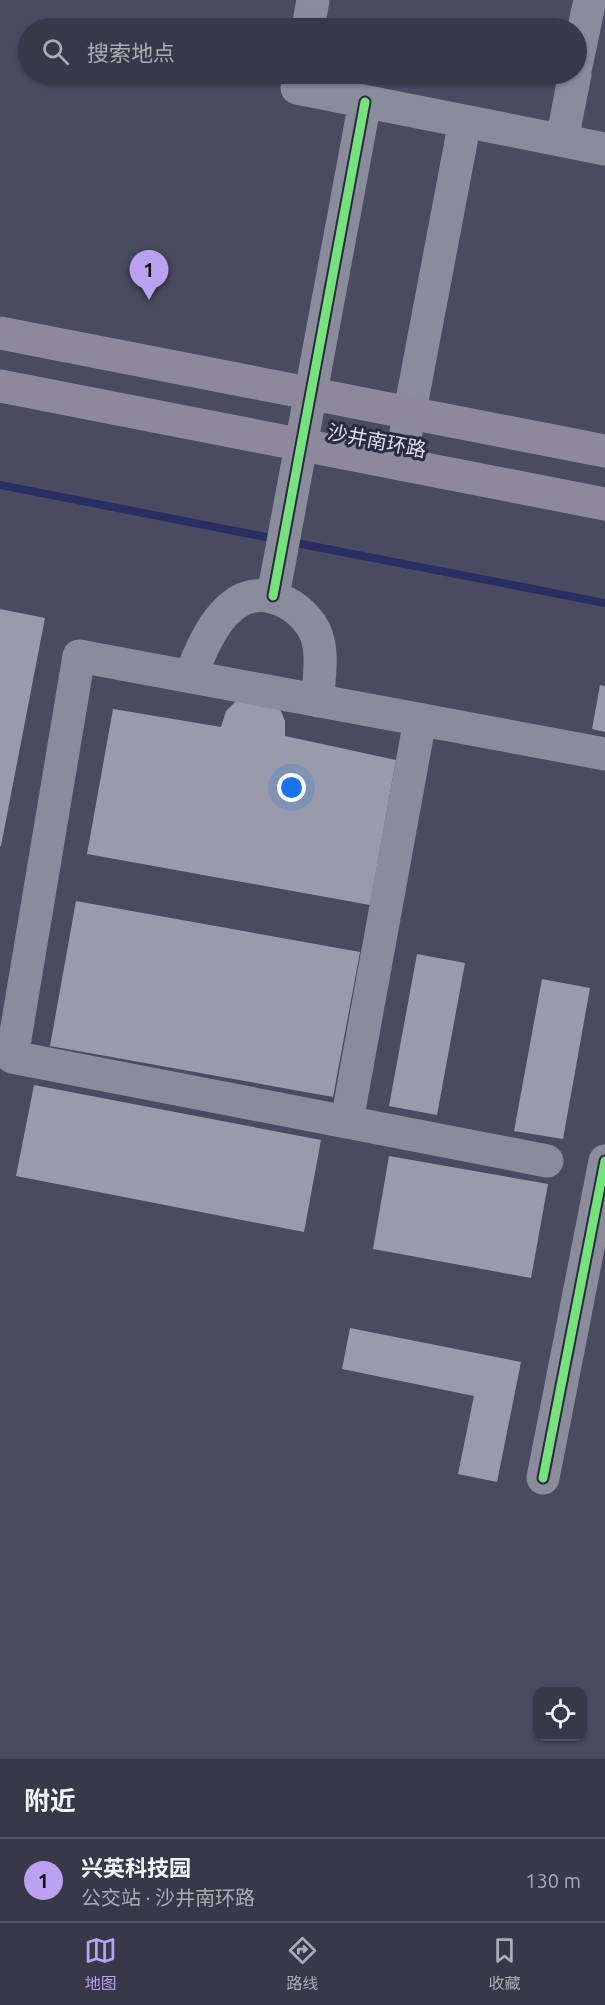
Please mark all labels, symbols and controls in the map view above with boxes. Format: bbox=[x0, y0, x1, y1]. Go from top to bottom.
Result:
search box bbox=[18, 18, 587, 84]
icon: search bbox=[39, 35, 72, 68]
text: 搜索地点 bbox=[87, 40, 175, 65]
pin: 1 bbox=[130, 250, 168, 300]
street label: 沙井南环路 bbox=[326, 420, 428, 461]
your location bbox=[277, 773, 306, 802]
map controls bbox=[533, 1687, 587, 1741]
button: locate bbox=[533, 1687, 587, 1741]
text: 附近 bbox=[24, 1786, 76, 1815]
text: 兴英科技园 bbox=[81, 1855, 191, 1880]
text: 1 bbox=[38, 1869, 49, 1892]
text: 130 m bbox=[525, 1869, 581, 1892]
text: 公交站 · 沙井南环路 bbox=[81, 1886, 255, 1909]
tab: 地图 bbox=[84, 1934, 117, 1994]
tab: 路线 bbox=[286, 1934, 319, 1994]
tab: 收藏 bbox=[488, 1934, 521, 1994]

